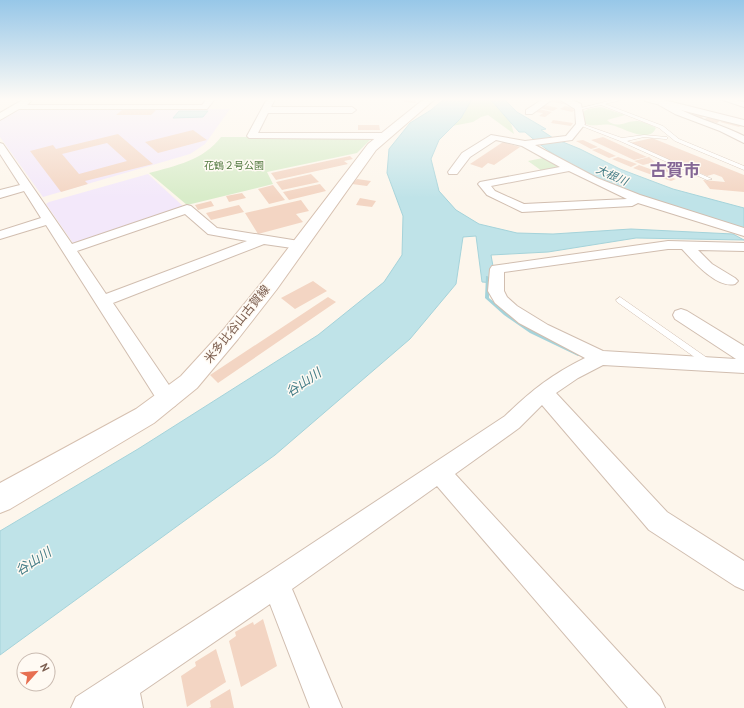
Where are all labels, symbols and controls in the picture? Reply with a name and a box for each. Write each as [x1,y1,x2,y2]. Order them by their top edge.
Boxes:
park label: 花鶴２号公園 [204,159,264,172]
district label: 古賀市 [650,159,701,181]
water label: 大根川 [594,162,631,189]
street label: 米多比谷山古賀線 [201,282,273,366]
water label: 谷山川 [282,363,326,400]
water label: 谷山川 [12,543,56,579]
north arrow [16,652,56,692]
text: N [37,661,53,674]

